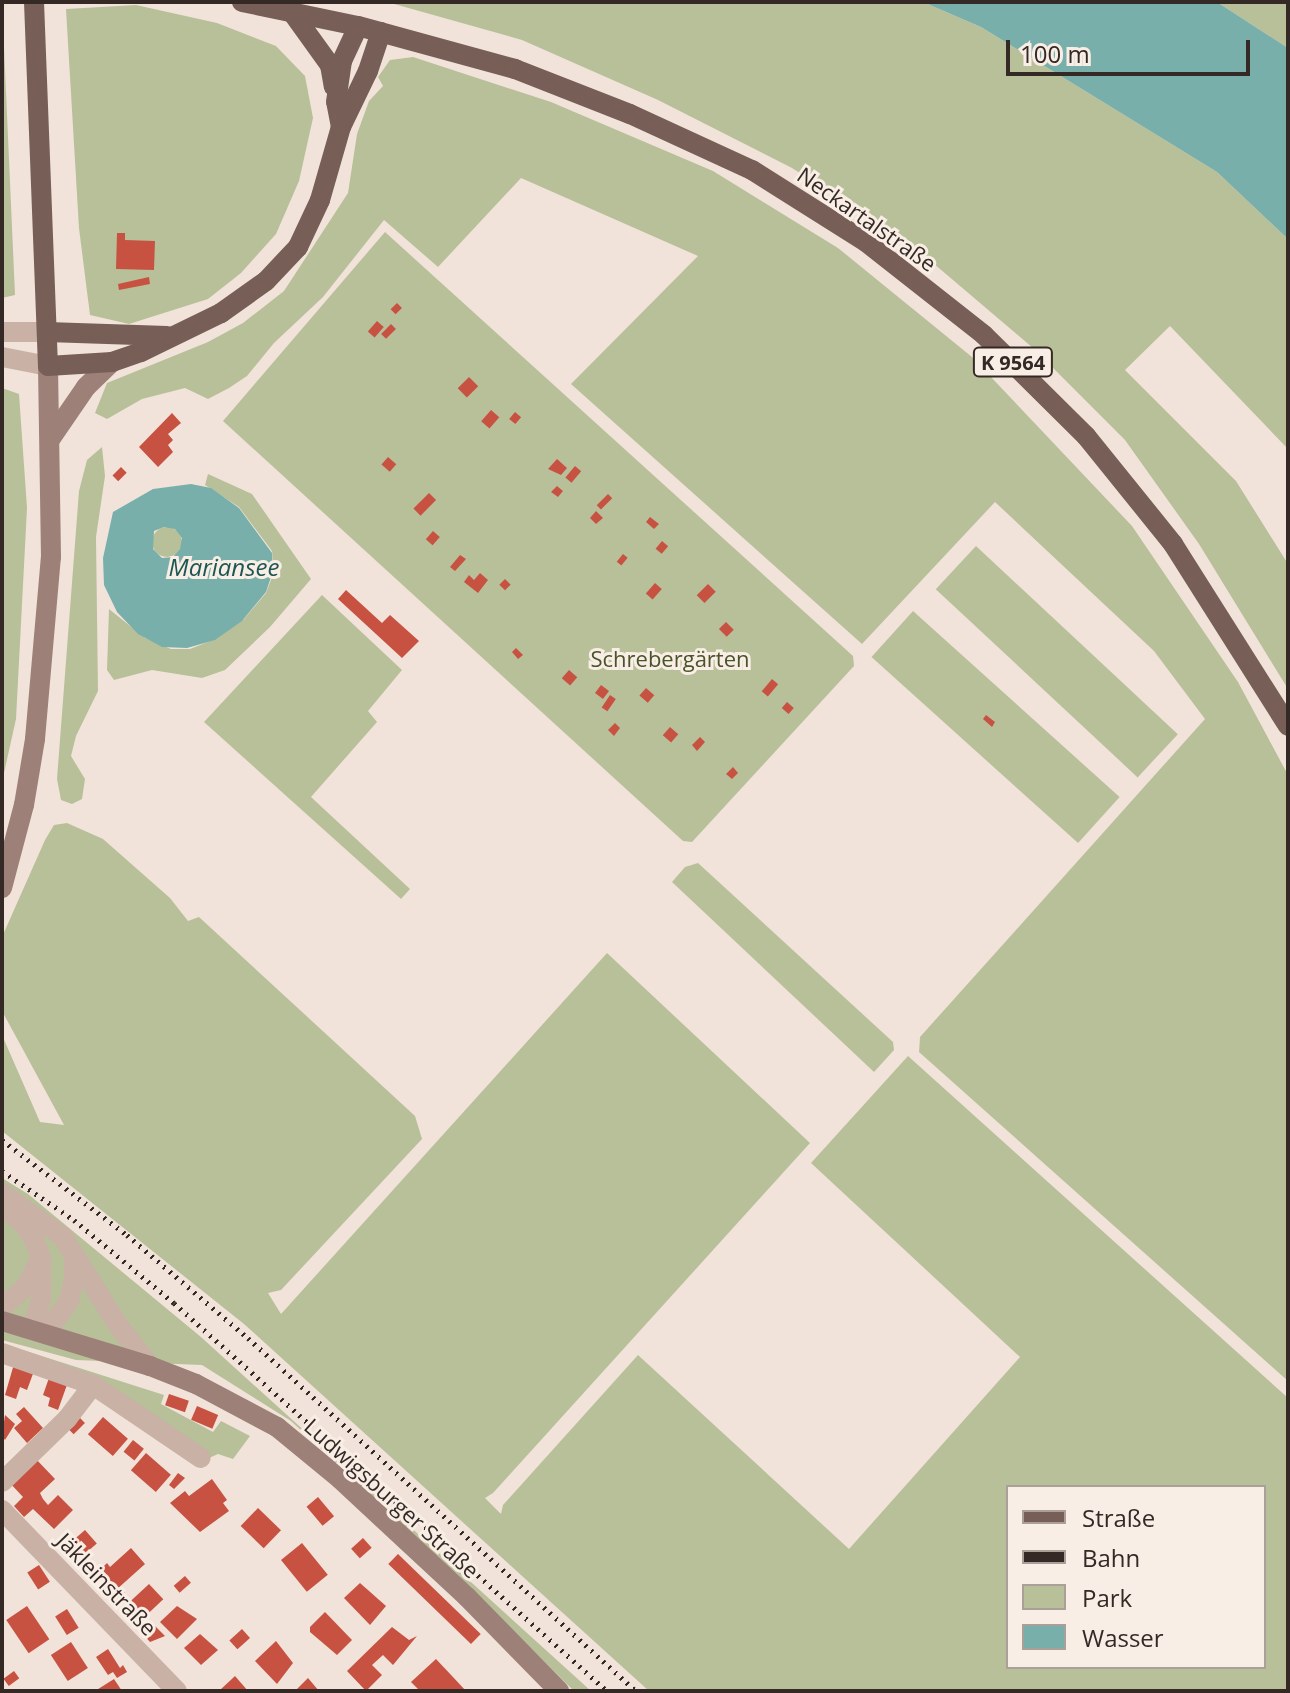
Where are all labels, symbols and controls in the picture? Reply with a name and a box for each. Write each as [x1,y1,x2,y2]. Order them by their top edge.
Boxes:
scale bar [1010,24,1254,74]
text: 100 m [1020,37,1090,70]
street label: Neckartalstraße [792,161,942,277]
road number: K 9564 [971,346,1055,378]
water label: Mariansee [169,553,279,581]
park label: Schrebergärten [590,646,750,672]
street label: Ludwigsburger Straße [299,1413,485,1583]
legend [1006,1485,1266,1669]
text: Straße [1082,1501,1155,1534]
street label: Jäkleinstraße [52,1527,162,1641]
text: Bahn [1082,1541,1140,1574]
text: Park [1082,1581,1132,1614]
text: Wasser [1082,1621,1164,1654]

